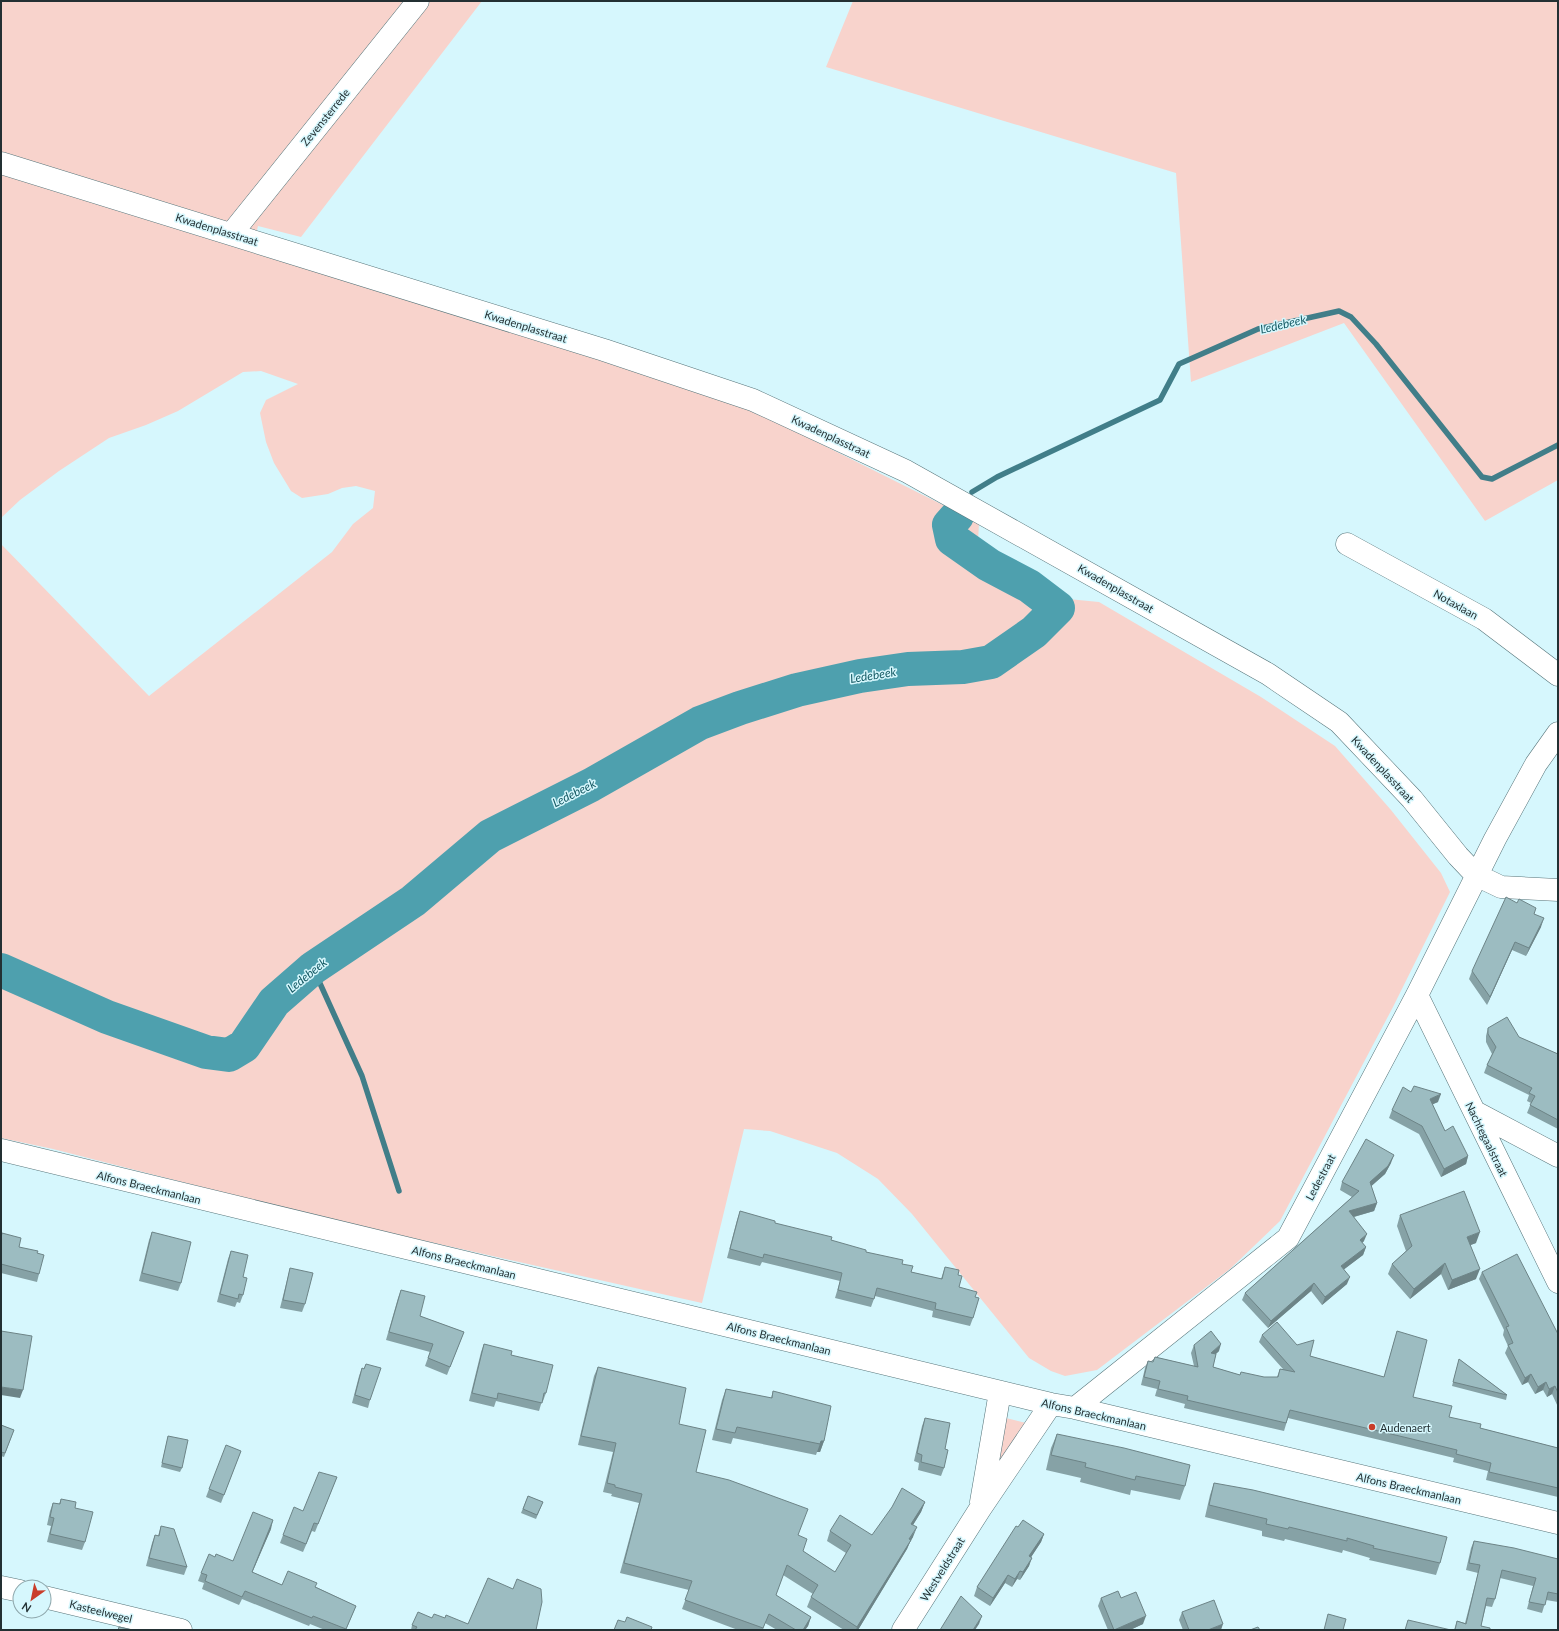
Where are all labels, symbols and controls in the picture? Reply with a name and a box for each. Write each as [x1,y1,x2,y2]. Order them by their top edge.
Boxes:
street label: Zevensterrede [298,86,352,148]
street label: Kwadenplasstraat [174,210,260,248]
street label: Kwadenplasstraat [483,307,569,345]
water label: Ledebeek [1259,311,1308,337]
street label: Kwadenplasstraat [790,412,873,460]
street label: Kwadenplasstraat [1076,561,1156,615]
street label: Notaxlaan [1431,586,1481,622]
water label: Ledebeek [849,664,897,686]
street label: Kwadenplasstraat [1349,733,1417,805]
water label: Ledebeek [550,776,598,810]
water label: Ledebeek [284,954,330,995]
street label: Nachtegaalstraat [1463,1100,1511,1178]
street label: Ledestraat [1302,1152,1338,1202]
street label: Alfons Braeckmanlaan [96,1168,202,1206]
street label: Alfons Braeckmanlaan [411,1243,517,1281]
street label: Alfons Braeckmanlaan [726,1319,832,1357]
street label: Alfons Braeckmanlaan [1040,1396,1148,1432]
place label: Audenaert [1380,1421,1431,1434]
marker: Audenaert [1367,1422,1377,1432]
street label: Alfons Braeckmanlaan [1355,1470,1463,1506]
street label: Westveldstraat [917,1535,967,1603]
north arrow [12,1579,52,1619]
street label: Kasteelwegel [68,1597,134,1625]
text: N [19,1600,33,1616]

